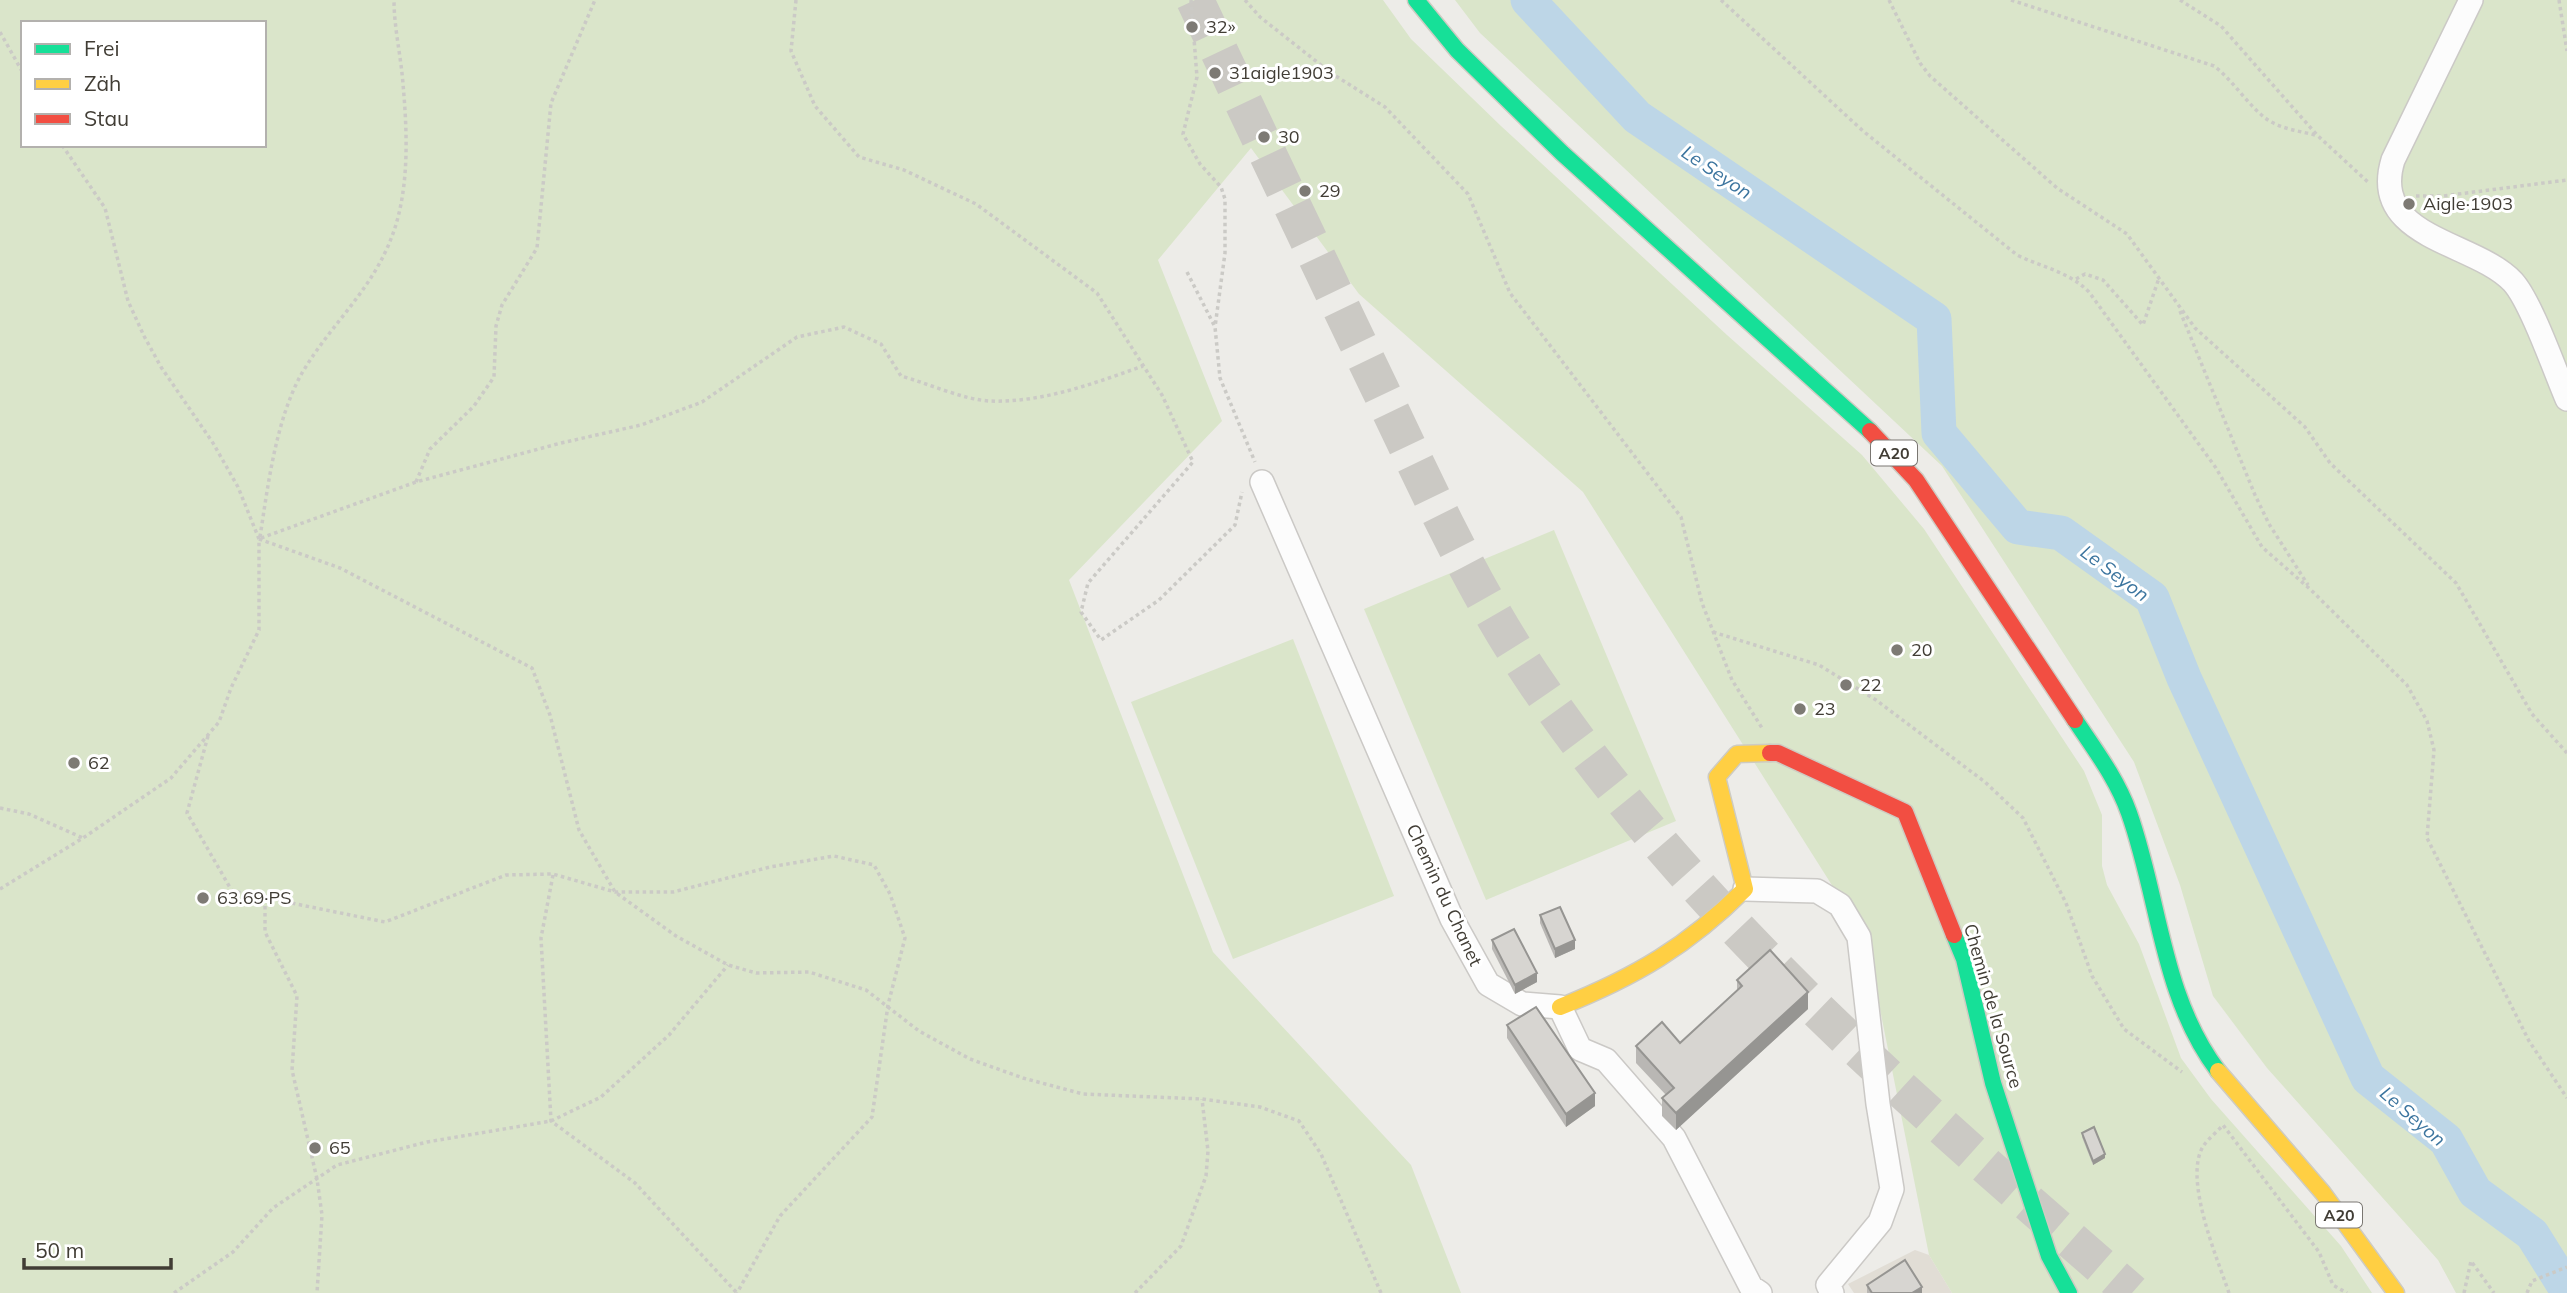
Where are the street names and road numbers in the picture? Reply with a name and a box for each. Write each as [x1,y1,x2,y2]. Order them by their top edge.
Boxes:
road number: A20 [1871,440,1917,466]
street label: Chemin du Chanet [1401,820,1487,970]
street label: Chemin de la Source [1959,921,2028,1091]
road number: A20 [2316,1203,2362,1228]

